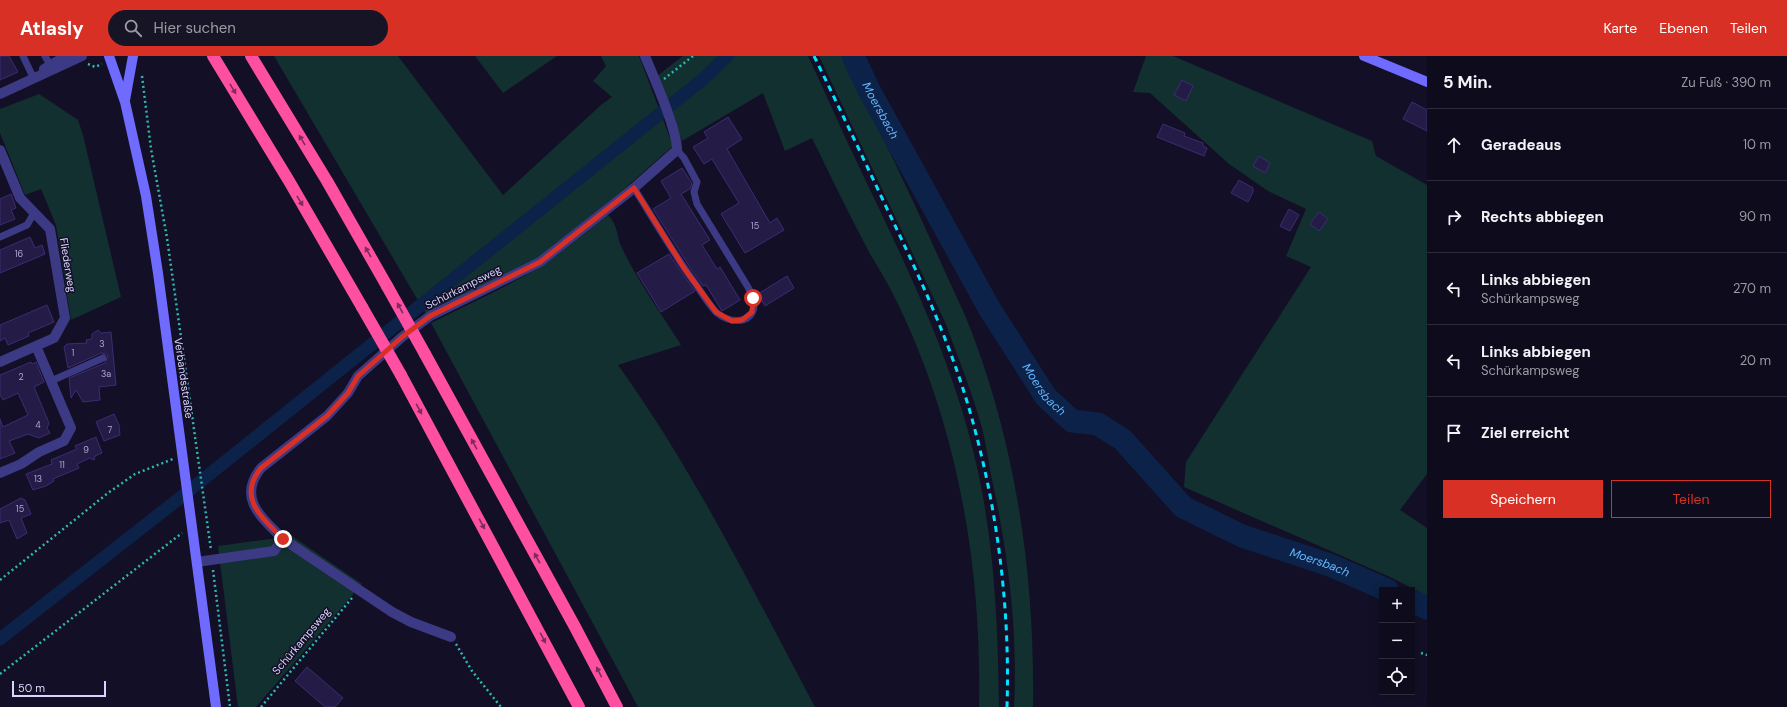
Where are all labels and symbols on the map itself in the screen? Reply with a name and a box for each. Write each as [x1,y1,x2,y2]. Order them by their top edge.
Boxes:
water label: Moersbach [858,80,902,142]
one-way arrow [229,84,237,94]
one-way arrow [298,135,306,145]
one-way arrow [297,195,304,207]
house number: 15 [751,220,759,232]
street label: Fliederweg [57,237,79,293]
one-way arrow [364,246,371,258]
house number: 16 [15,248,24,260]
street label: Schürkampsweg [423,262,503,312]
route start [744,289,762,307]
one-way arrow [396,302,403,314]
street label: Verbandsstraße [171,337,197,419]
house number: 3 [99,338,105,350]
house number: 1 [72,347,75,359]
water label: Moersbach [1019,360,1069,419]
house number: 3a [101,368,111,380]
house number: 2 [18,371,24,383]
one-way arrow [416,404,423,415]
house number: 4 [35,419,41,431]
house number: 7 [108,424,113,436]
one-way arrow [471,438,478,450]
house number: 9 [83,444,89,456]
house number: 11 [59,459,65,471]
house number: 13 [34,473,42,485]
house number: 15 [16,503,24,515]
one-way arrow [479,518,485,529]
route end [274,530,292,548]
water label: Moersbach [1288,544,1352,581]
one-way arrow [534,552,540,564]
street label: Schürkampsweg [269,605,333,677]
one-way arrow [540,632,546,644]
one-way arrow [595,667,602,678]
scale bar [12,679,106,698]

